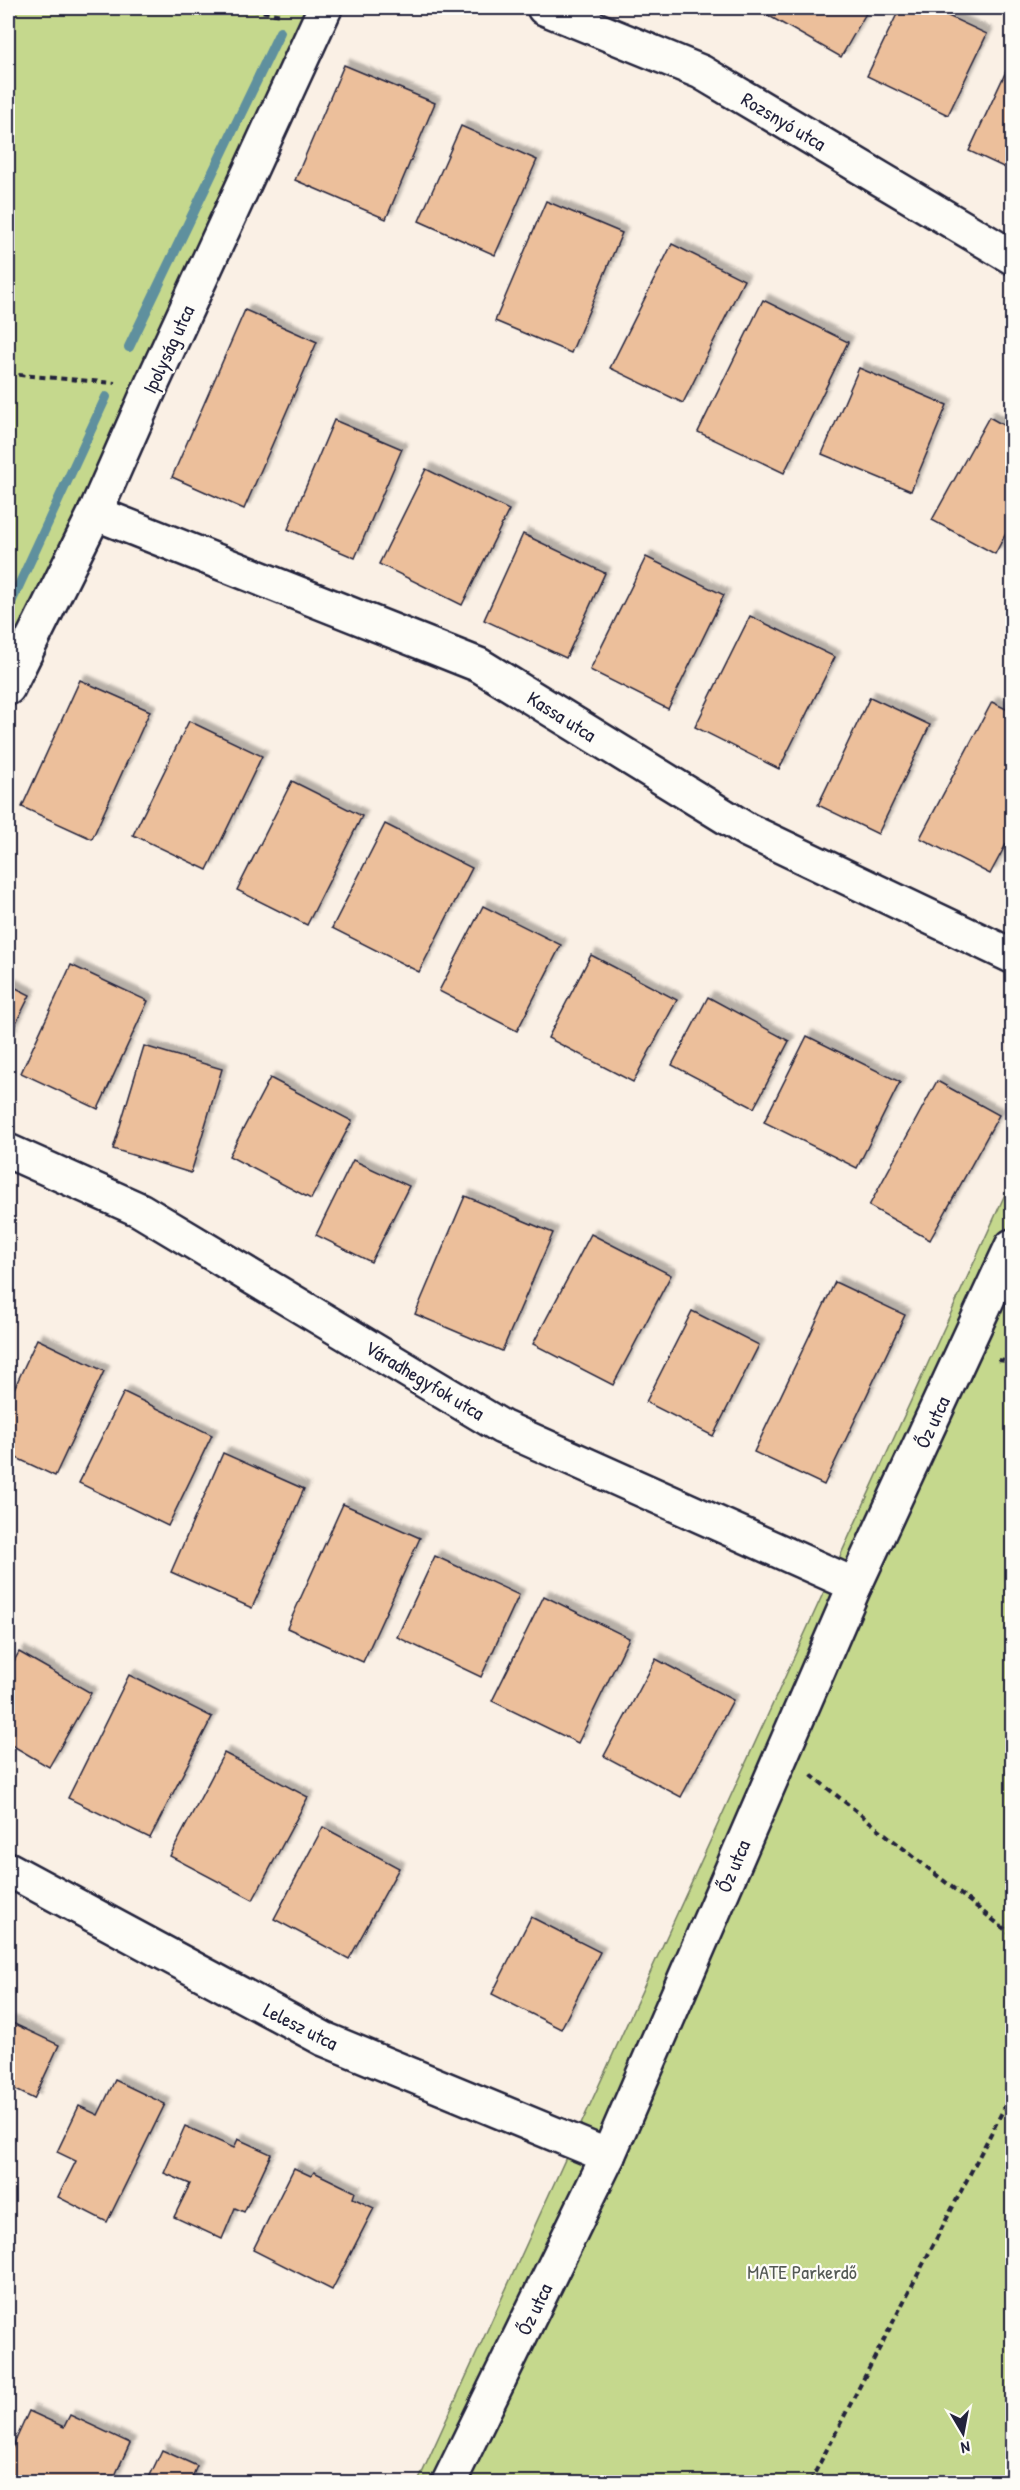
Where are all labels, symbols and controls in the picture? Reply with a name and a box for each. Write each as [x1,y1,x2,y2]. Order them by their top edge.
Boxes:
street label: Rozsnyó utca [737,85,831,157]
street label: Ipolyság utca [136,300,200,398]
street label: Kassa utca [522,684,602,748]
street label: Váradhegyfok utca [360,1334,490,1426]
street label: Őz utca [908,1391,956,1453]
street label: Őz utca [710,1835,756,1896]
street label: Lelesz utca [259,1996,343,2056]
park label: MATE Parkerdő [747,2258,857,2285]
street label: Őz utca [510,2278,558,2340]
north arrow [933,2403,993,2463]
text: N [959,2436,972,2459]

